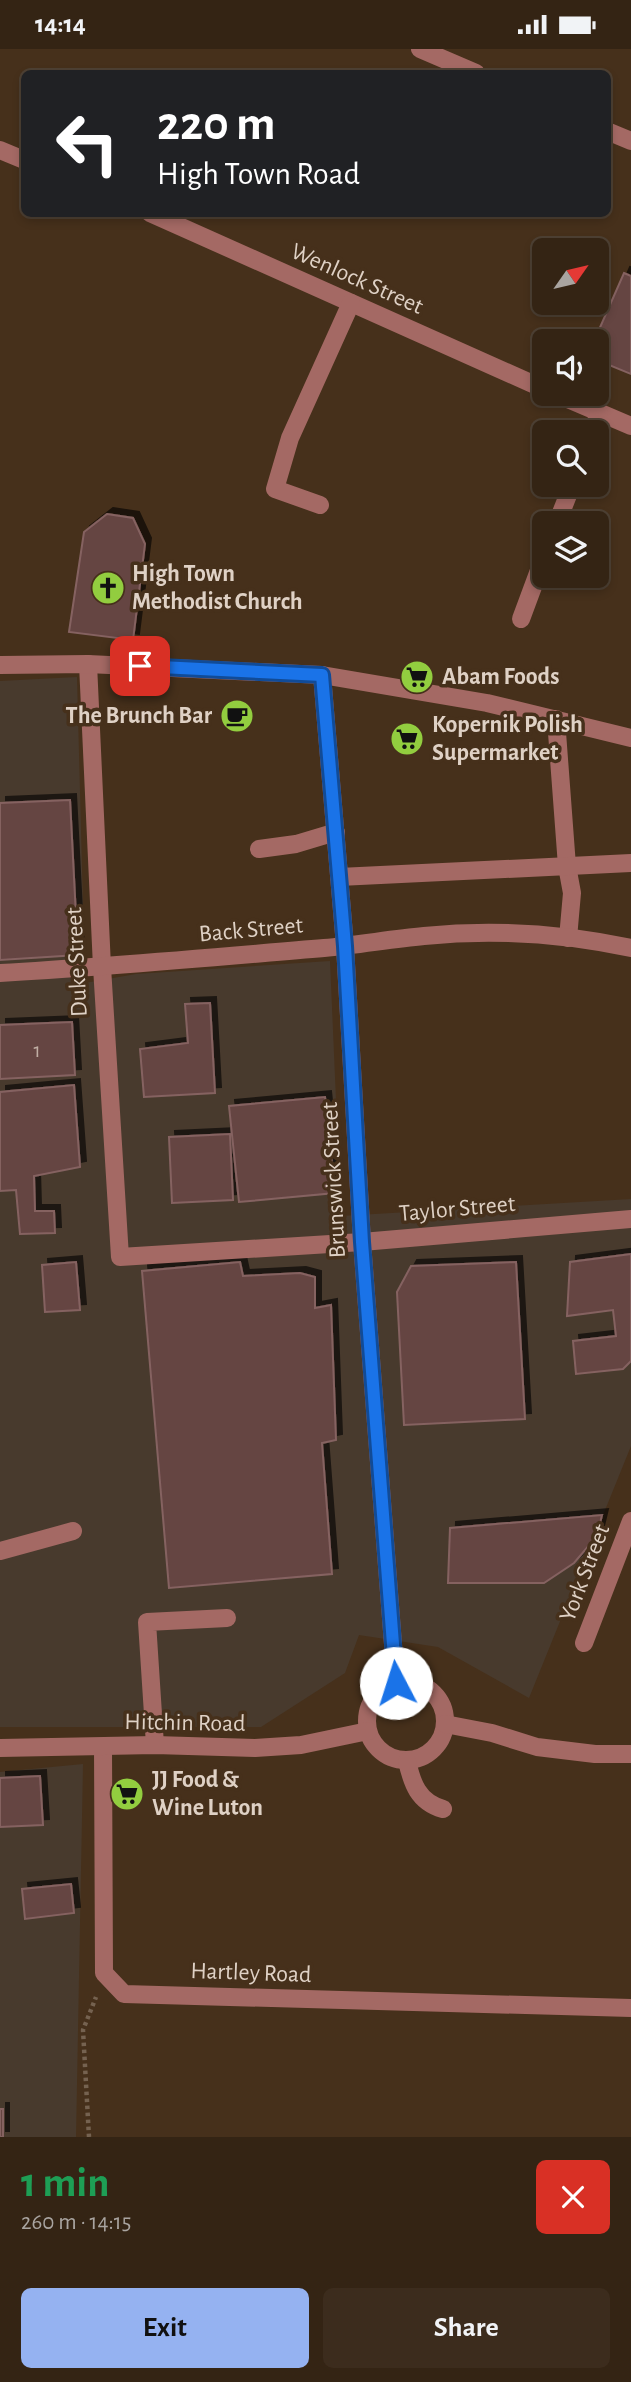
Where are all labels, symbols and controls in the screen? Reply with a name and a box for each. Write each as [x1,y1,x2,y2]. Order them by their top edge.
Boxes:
text: 14:14 [35,11,86,37]
icon: left [42,98,133,189]
text: 220 m [157,100,276,149]
text: High Town Road [157,158,360,190]
north arrow [532,238,609,315]
map controls [532,238,609,588]
street label: Wenlock Street [287,239,427,319]
button: sound [532,329,609,406]
button: search [532,420,609,497]
button: layers [532,511,609,588]
place label: High Town Methodist Church [132,562,303,614]
church icon: High Town Methodist Church [89,569,127,607]
pin [110,636,170,696]
icon: arrive [121,647,159,685]
supermarket icon: Abam Foods [398,658,436,696]
place label: Abam Foods [442,665,559,689]
cafe icon: The Brunch Bar [218,697,256,735]
place label: The Brunch Bar [66,704,213,728]
place label: Kopernik Polish Supermarket [432,713,583,765]
supermarket icon: Kopernik Polish Supermarket [388,720,426,758]
street label: Duke Street [62,906,92,1017]
street label: Back Street [198,913,304,947]
house number: 1 [33,1040,41,1061]
street label: Brunswick Street [318,1101,350,1259]
street label: Taylor Street [398,1192,517,1226]
street label: York Street [556,1521,615,1625]
position arrow [359,1646,433,1720]
street label: Hitchin Road [124,1710,246,1736]
place label: JJ Food & Wine Luton [152,1768,263,1820]
supermarket icon: JJ Food & Wine Luton [108,1775,146,1813]
street label: Hartley Road [190,1959,312,1987]
button: close [536,2160,610,2234]
text: 1 min [21,2162,110,2204]
text: 260 m · 14:15 [21,2211,131,2234]
button: Exit [21,2288,309,2368]
button: Share [323,2288,610,2368]

